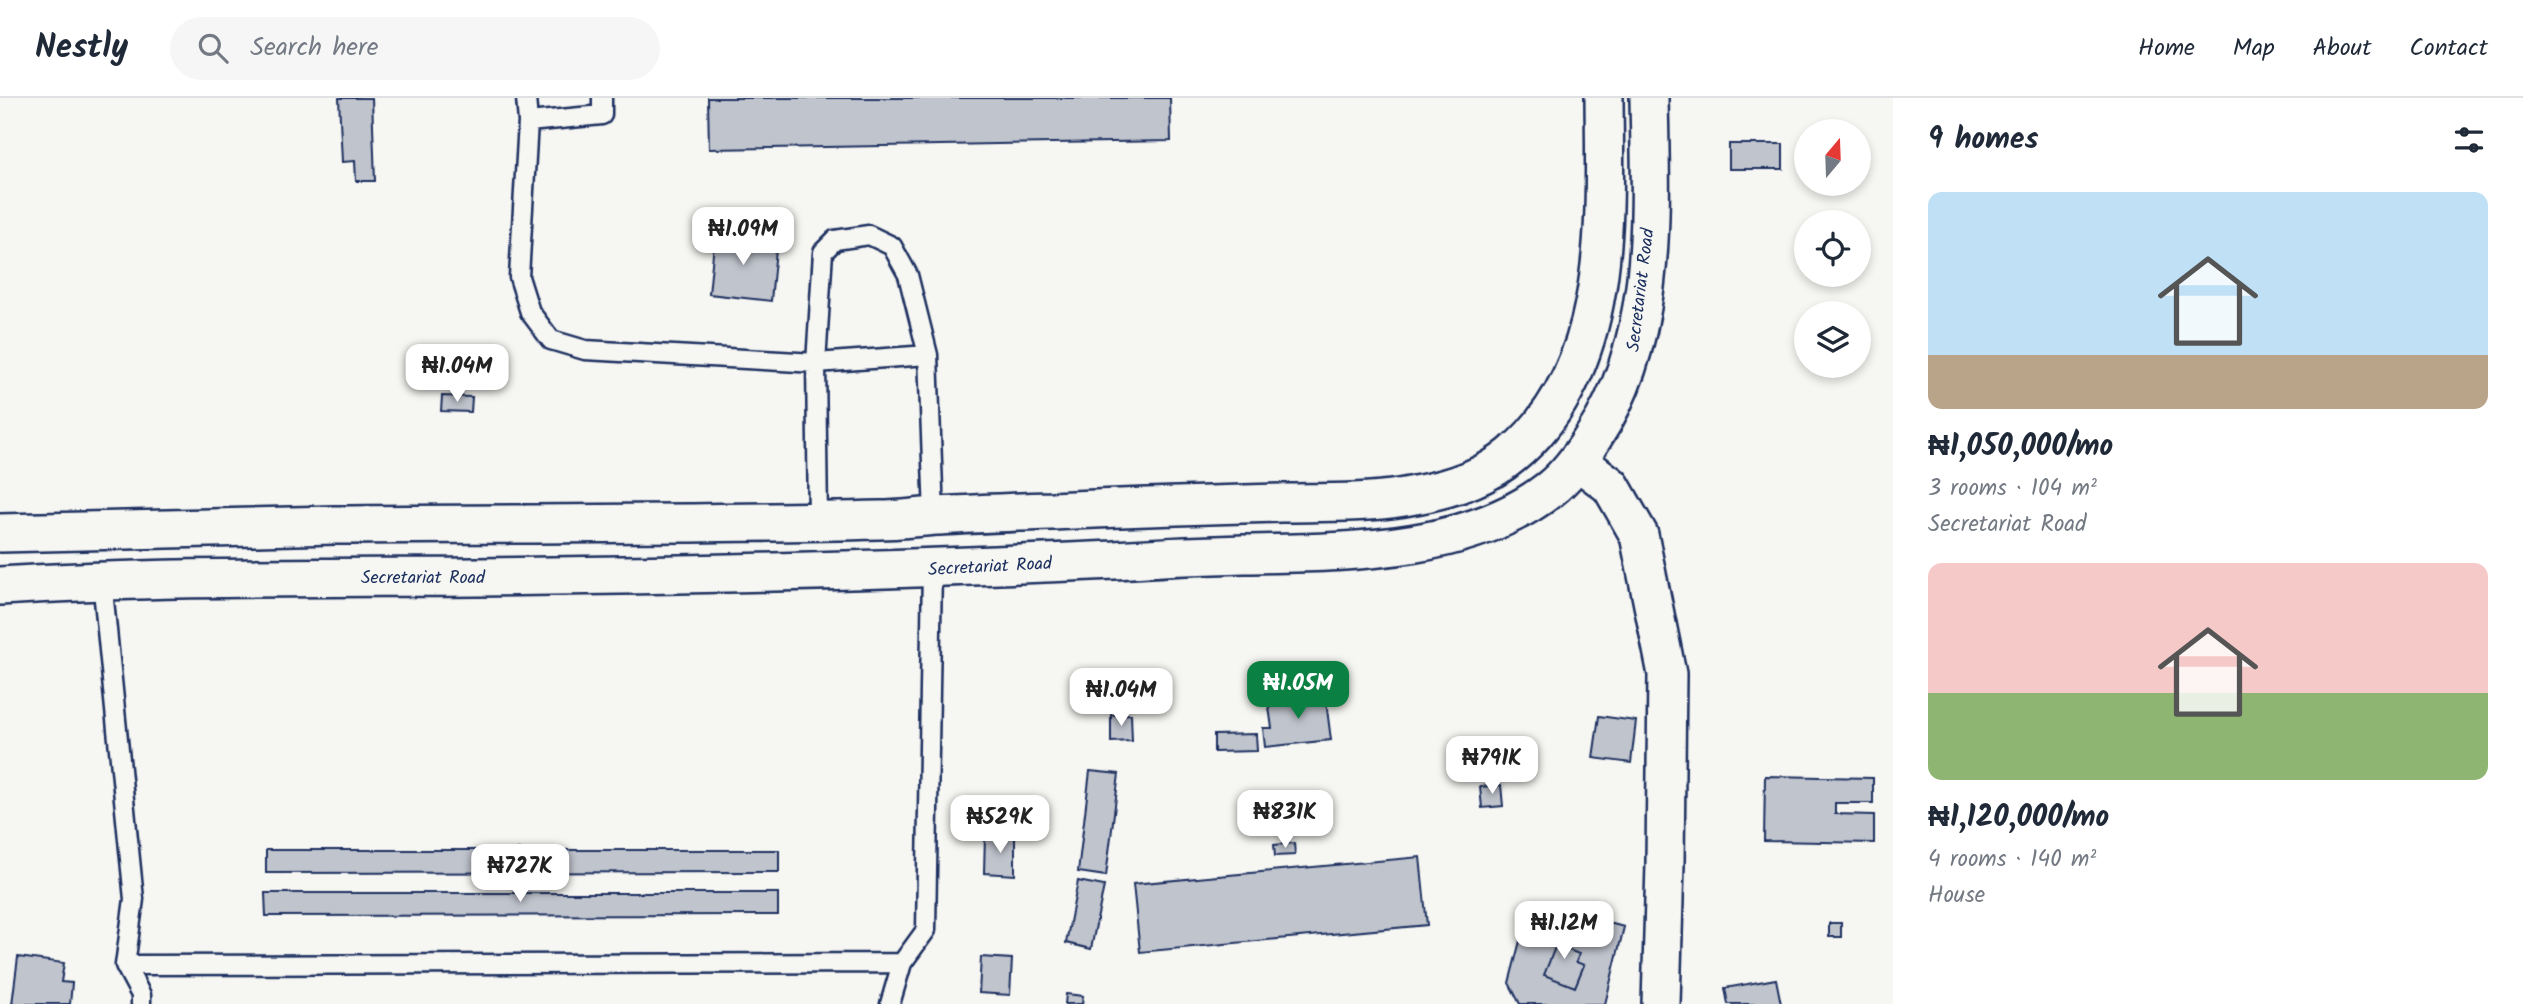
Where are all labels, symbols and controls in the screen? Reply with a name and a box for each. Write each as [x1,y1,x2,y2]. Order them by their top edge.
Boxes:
search box [170,17,660,80]
text: Nestly [35,22,128,75]
text: Search here [250,27,378,69]
icon: search [194,29,232,67]
text: Home [2138,29,2195,68]
text: Map [2233,29,2275,68]
text: About [2313,29,2371,68]
text: Contact [2409,29,2488,68]
text: 9 homes [1928,116,2039,164]
north arrow [1794,119,1871,196]
map controls [1794,119,1871,378]
icon: filters [2450,121,2488,159]
pin: ₦1.09M [686,208,800,267]
button: locate [1794,210,1871,287]
text: ₦1.09M [708,212,778,248]
street label: Secretariat Road [1620,226,1664,354]
icon: home [2145,238,2271,364]
button: layers [1794,301,1871,378]
pin: ₦1.04M [400,344,514,404]
text: ₦1.04M [422,349,492,385]
text: ₦1,050,000/mo [1928,423,2113,471]
text: 3 rooms · 104 m² [1928,471,2097,507]
text: Secretariat Road [1928,507,2087,543]
street label: Secretariat Road [927,550,1054,585]
street label: Secretariat Road [361,564,486,593]
icon: home [2145,609,2271,735]
pin: ₦1.05M [1241,662,1355,721]
text: ₦1.05M [1263,666,1333,702]
pin: ₦1.04M [1064,668,1178,728]
text: ₦1.04M [1086,673,1156,709]
pin: ₦791K [1443,736,1541,796]
text: ₦791K [1462,741,1522,777]
pin: ₦831K [1236,790,1334,850]
text: ₦1,120,000/mo [1928,794,2109,842]
text: ₦831K [1253,795,1317,831]
pin: ₦529K [951,796,1049,855]
text: ₦529K [966,800,1034,836]
text: 4 rooms · 140 m² [1928,842,2096,878]
pin: ₦727K [471,844,569,904]
text: ₦727K [487,849,553,885]
text: House [1928,878,1985,914]
pin: ₦1.12M [1507,902,1621,961]
text: ₦1.12M [1531,906,1597,942]

